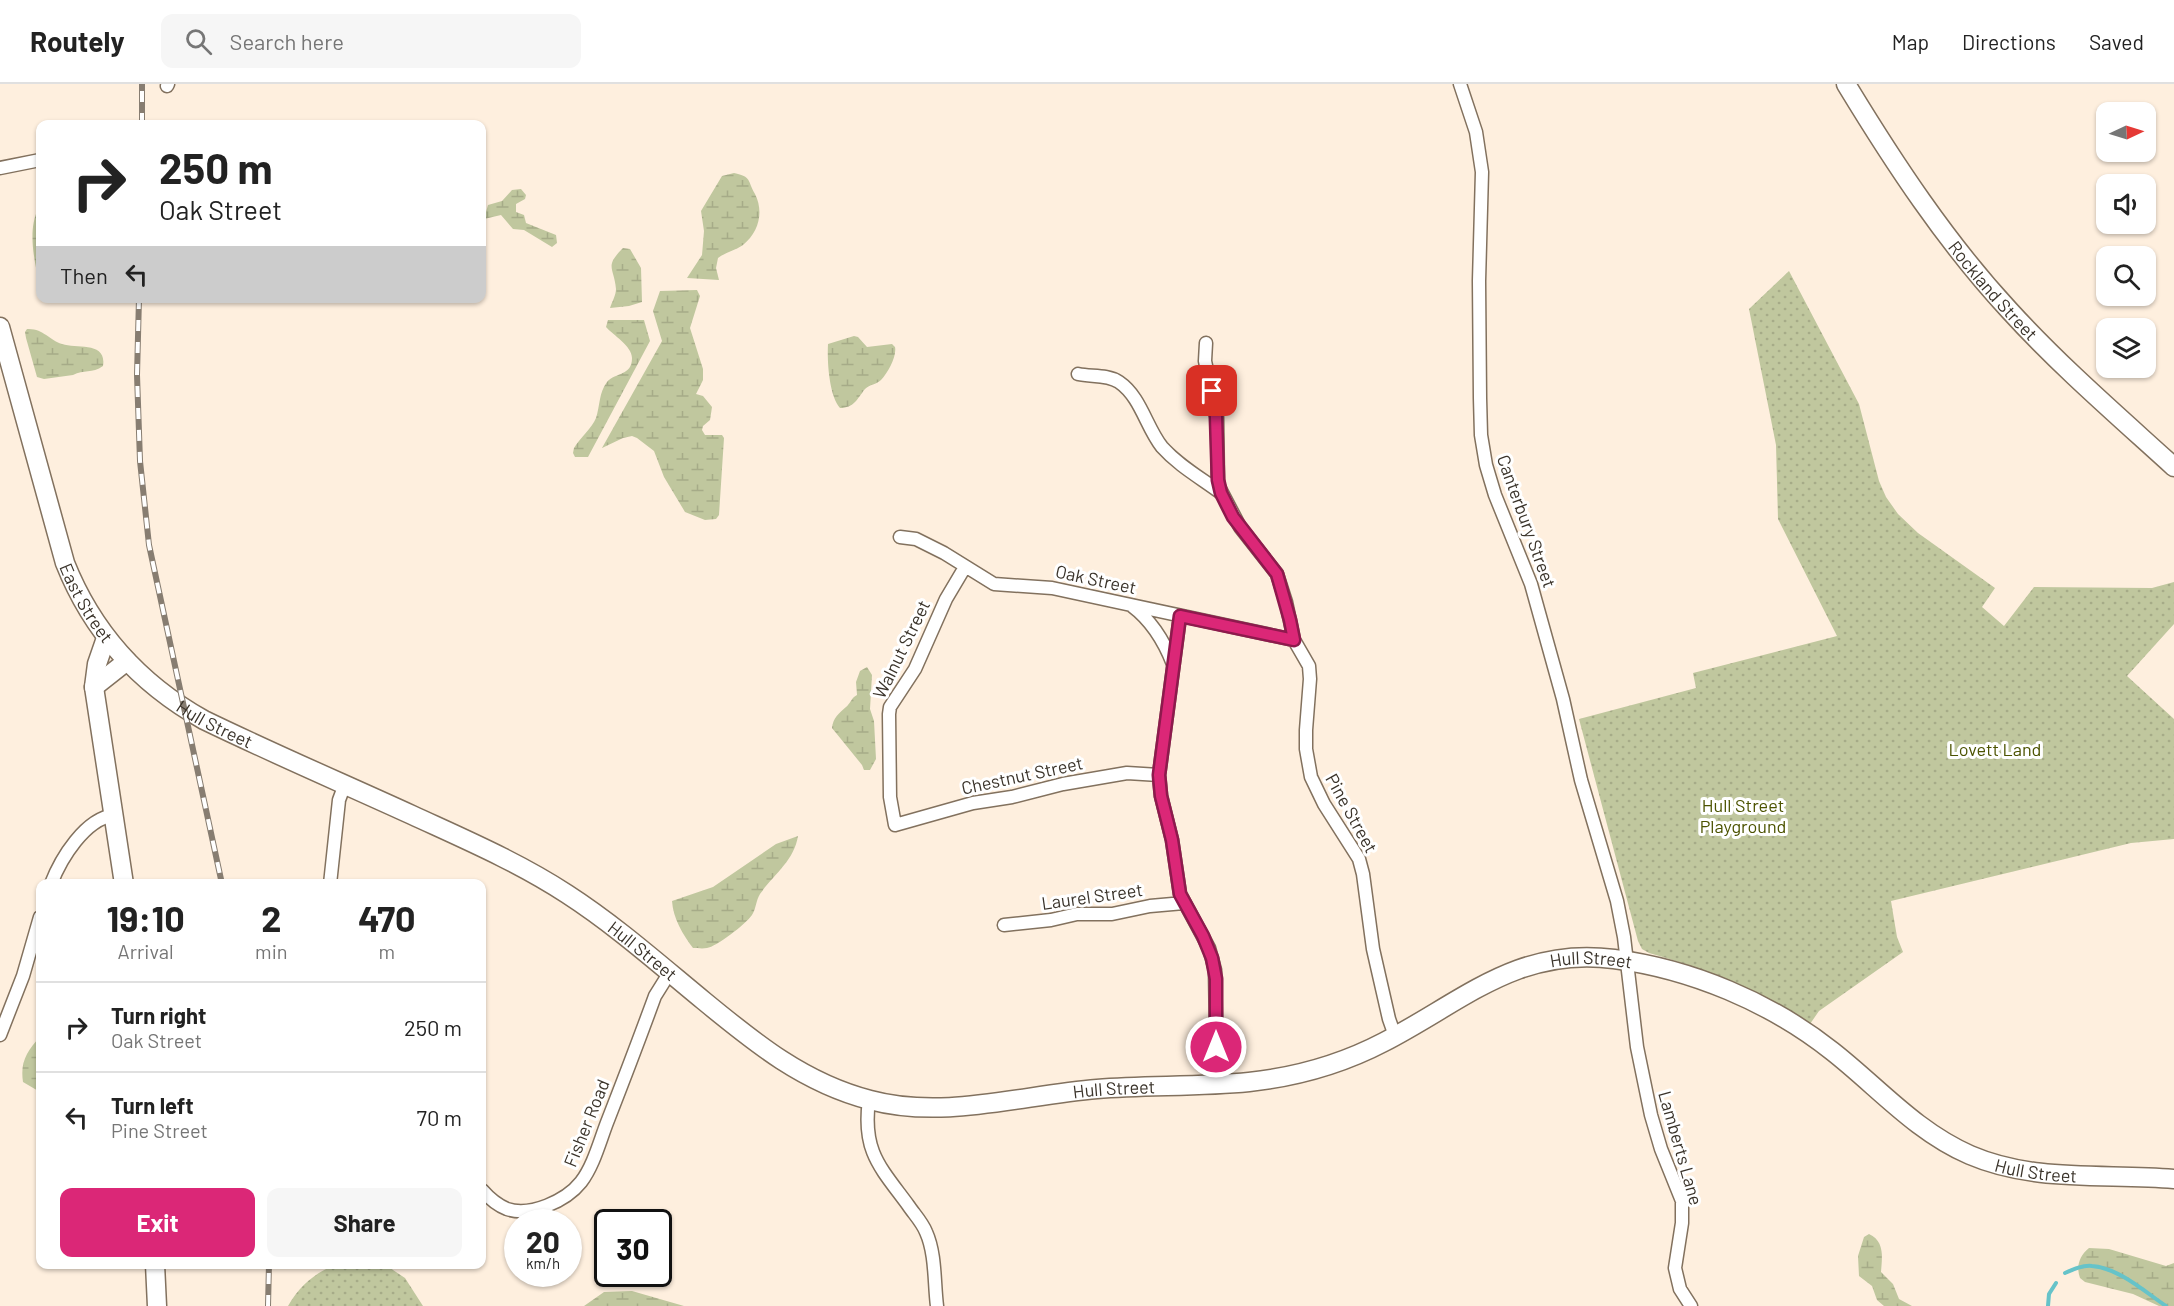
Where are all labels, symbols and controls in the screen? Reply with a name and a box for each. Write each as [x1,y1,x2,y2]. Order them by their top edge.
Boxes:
search box [161,14,581,68]
text: Routely [30,24,125,58]
icon: search [182,25,215,58]
text: Search here [230,28,344,54]
text: Map [1892,29,1929,54]
text: Directions [1962,29,2056,54]
text: Saved [2089,29,2144,54]
north arrow [2096,102,2156,162]
map controls [2096,102,2156,378]
text: 250 m [159,142,273,192]
icon: right [60,144,138,222]
button: sound [2096,174,2156,234]
text: Oak Street [159,193,282,225]
street label: Rockland Street [1944,236,2042,345]
button: search [2096,246,2156,306]
icon: left [120,258,153,291]
text: Then [60,262,108,288]
button: layers [2096,318,2156,378]
pin [1186,365,1237,416]
icon: arrive [1195,374,1228,407]
street label: Canterbury Street [1493,452,1561,590]
street label: East Street [55,560,118,647]
street label: Oak Street [1054,560,1138,598]
street label: Walnut Street [868,596,934,702]
street label: Hull Street [173,695,256,752]
park label: Lovett Land [1949,738,2041,760]
street label: Chestnut Street [959,751,1085,799]
street label: Pine Street [1321,770,1383,856]
park label: Hull Street Playground [1700,794,1786,837]
street label: Laurel Street [1040,878,1144,914]
text: 19:10 [106,896,185,939]
text: 2 [261,896,281,939]
text: 470 [358,896,416,939]
street label: Hull Street [604,916,682,985]
text: Arrival [118,939,174,963]
text: min [255,939,288,963]
text: m [378,939,395,963]
street label: Hull Street [1548,946,1634,973]
text: Turn right [111,1002,206,1028]
icon: right [60,1011,93,1044]
text: 250 m [404,1014,462,1040]
position arrow [1184,1015,1248,1079]
text: Oak Street [111,1028,202,1052]
street label: Hull Street [1072,1075,1155,1102]
street label: Fisher Road [558,1076,614,1170]
street label: Lamberts Lane [1654,1088,1708,1208]
text: Turn left [111,1092,194,1118]
icon: left [60,1101,93,1134]
text: 70 m [417,1104,462,1130]
text: Pine Street [111,1118,208,1142]
street label: Hull Street [1993,1153,2077,1187]
button: Exit [60,1188,255,1257]
button: Share [267,1188,462,1257]
speed limit sign: 30 [594,1209,672,1287]
text: 20 [526,1223,560,1259]
text: km/h [526,1254,560,1272]

